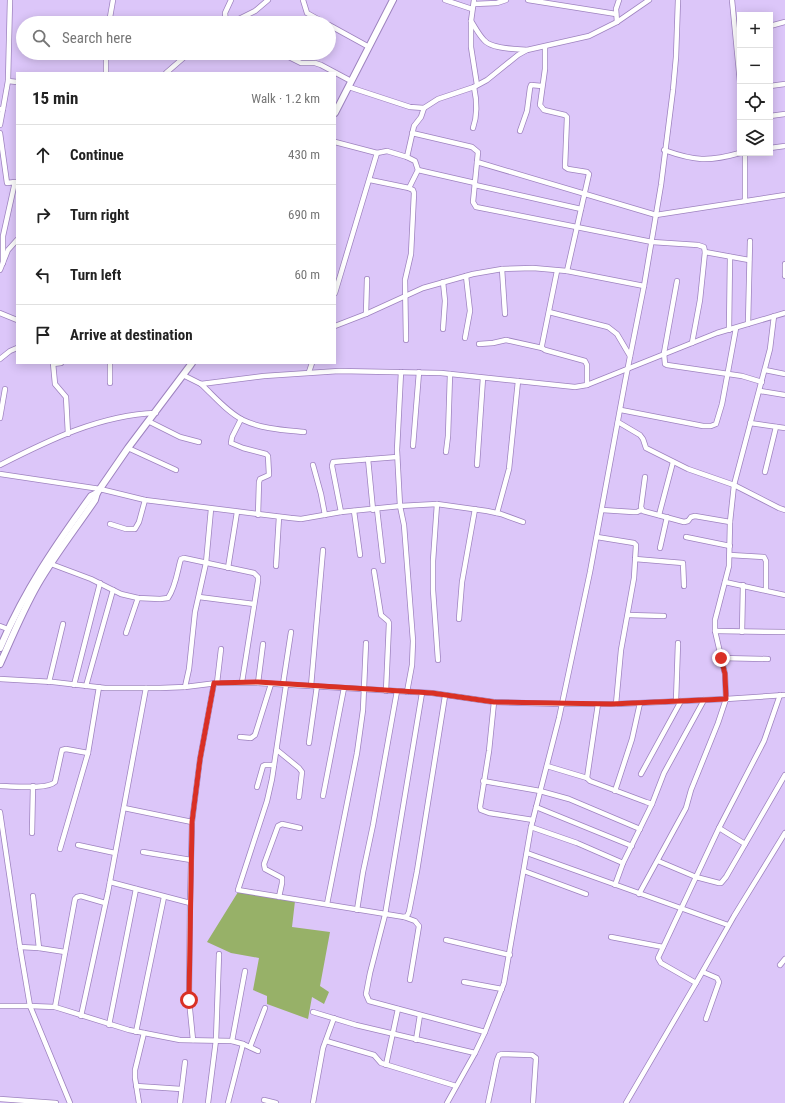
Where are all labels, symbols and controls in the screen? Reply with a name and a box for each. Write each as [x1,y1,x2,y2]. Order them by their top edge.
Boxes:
map controls [737,12,773,156]
button: + [737,12,773,48]
search box [16,16,336,60]
icon: search [30,27,52,49]
text: Search here [62,29,132,47]
button: − [737,48,773,84]
button: locate [737,84,773,120]
text: 15 min [32,88,78,108]
text: Walk · 1.2 km [251,91,320,106]
button: layers [737,120,773,156]
icon: ahead [32,144,54,166]
text: Continue [70,146,124,164]
text: 430 m [288,147,320,162]
icon: right [32,204,54,226]
text: Turn right [70,206,129,224]
text: 690 m [288,207,320,222]
icon: left [32,264,54,286]
text: Turn left [70,266,121,284]
text: 60 m [294,267,320,282]
icon: arrive [32,324,54,346]
text: Arrive at destination [70,326,193,344]
route end [712,649,730,667]
route start [180,991,198,1009]

